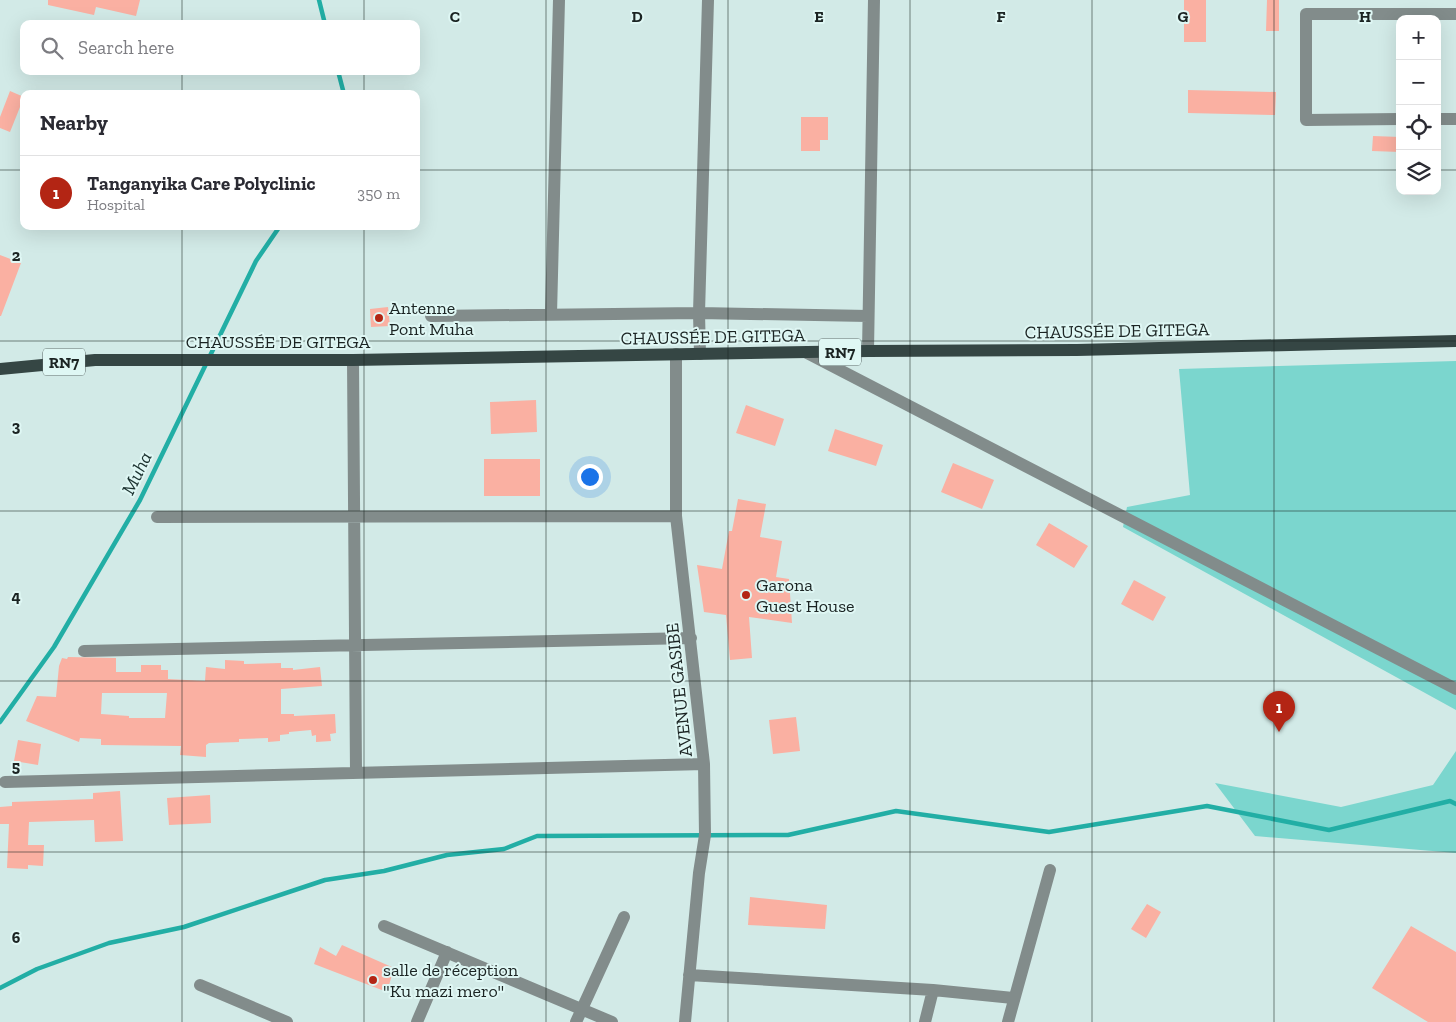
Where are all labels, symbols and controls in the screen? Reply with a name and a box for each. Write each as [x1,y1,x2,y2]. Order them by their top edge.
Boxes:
text: C [450,7,460,26]
text: D [631,7,643,26]
text: E [814,7,824,26]
text: F [996,7,1006,26]
text: G [1178,7,1189,26]
text: H [1359,7,1371,26]
map controls [1396,15,1441,195]
button: + [1396,15,1441,60]
search box [20,20,420,75]
icon: search [38,34,66,62]
text: Search here [78,36,174,59]
button: − [1396,60,1441,105]
button: locate [1396,105,1441,150]
text: Nearby [40,110,108,135]
button: layers [1396,150,1441,195]
text: Tanganyika Care Polyclinic [87,172,316,195]
text: 1 [53,184,59,203]
text: 350 m [357,184,400,203]
text: Hospital [87,195,145,214]
text: 2 [12,246,21,265]
place label: Antenne Pont Muha [389,297,474,340]
marker: Antenne Pont Muha [373,312,385,324]
street label: CHAUSSÉE DE GITEGA [1025,318,1210,344]
street label: CHAUSSÉE DE GITEGA [621,324,806,350]
street label: CHAUSSÉE DE GITEGA [186,331,371,353]
road number: RN7 [819,338,861,366]
road number: RN7 [43,348,85,376]
text: 3 [12,417,21,436]
water label: Muha [116,448,157,498]
your location [577,464,603,490]
place label: Garona Guest House [756,574,855,617]
text: 4 [11,587,21,606]
marker: Garona Guest House [740,589,752,601]
street label: AVENUE GASIBE [661,622,697,758]
pin: 1 [1263,691,1295,732]
text: 5 [12,757,20,776]
text: 6 [12,928,21,947]
place label: salle de réception "Ku mazi mero" [383,959,519,1002]
marker: salle de réception "Ku mazi mero" [367,974,379,986]

